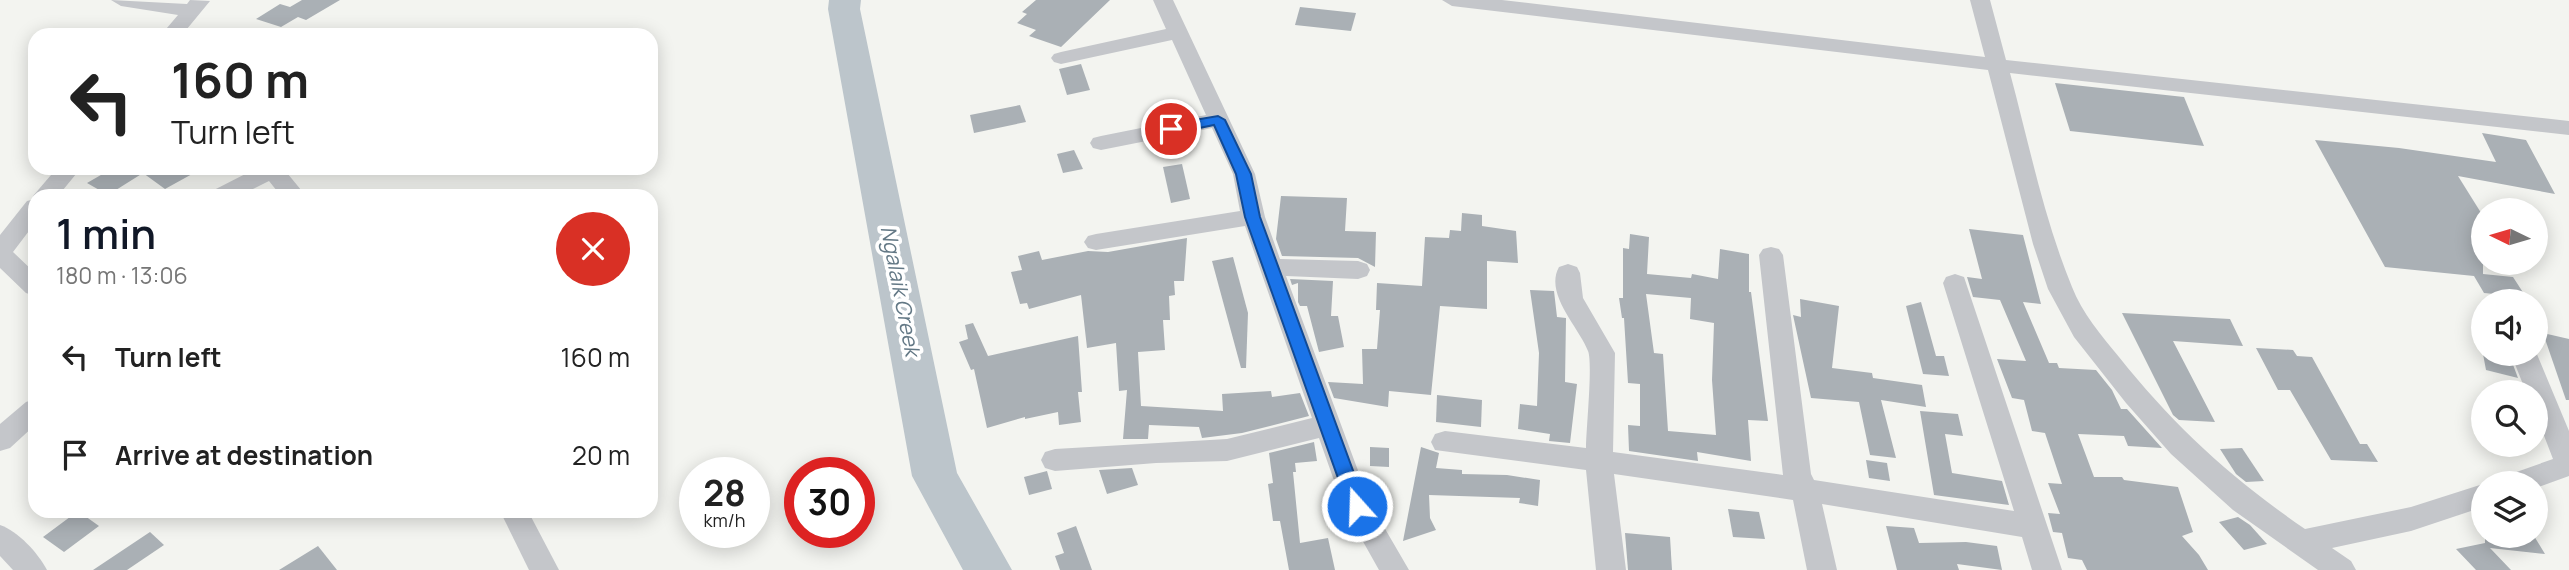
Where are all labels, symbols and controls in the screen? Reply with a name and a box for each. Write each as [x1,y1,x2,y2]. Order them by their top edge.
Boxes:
text: 160 m [171,46,309,113]
icon: left [56,56,147,147]
pin [1141,99,1201,159]
text: Turn left [171,110,295,154]
icon: arrive [1152,110,1190,148]
north arrow [2471,198,2548,275]
map controls [2471,198,2548,548]
text: 1 min [56,204,156,262]
button: close [556,212,630,286]
water label: Ngalaik Creek [875,223,928,361]
text: 180 m · 13:06 [56,259,188,291]
button: sound [2471,289,2548,366]
icon: left [56,338,94,376]
text: Turn left [115,339,222,375]
text: 160 m [561,339,630,375]
button: search [2471,380,2548,457]
icon: arrive [56,436,94,474]
text: Arrive at destination [115,437,373,473]
text: 20 m [572,437,630,473]
speed limit sign: 30 [784,457,875,548]
text: 28 [703,469,746,517]
position arrow [1320,469,1394,543]
button: layers [2471,471,2548,548]
text: km/h [704,508,745,532]

